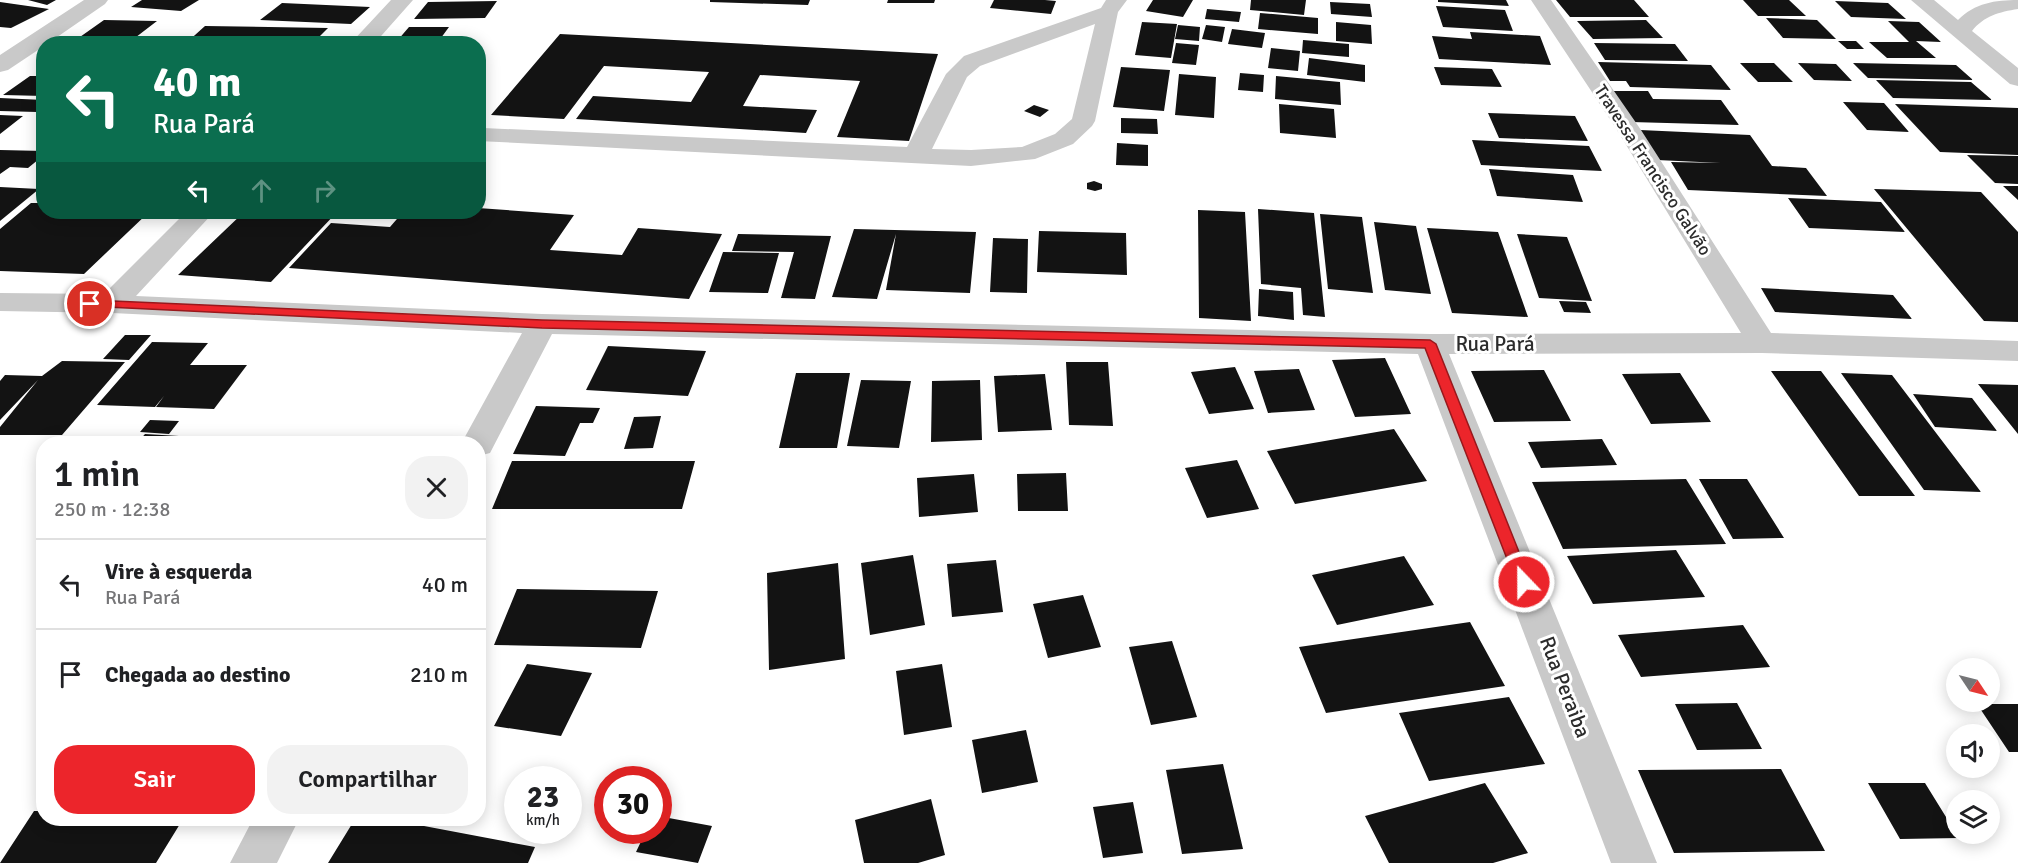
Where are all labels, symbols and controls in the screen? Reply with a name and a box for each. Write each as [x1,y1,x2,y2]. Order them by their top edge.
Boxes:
text: 40 m [153,57,242,108]
icon: left [54,60,132,138]
street label: Travessa Francisco Galvão [1590,81,1716,259]
text: Rua Pará [153,108,255,141]
icon: left [182,174,215,207]
icon: ahead [245,174,278,207]
icon: right [308,174,341,207]
pin [64,278,115,329]
icon: arrive [73,287,106,320]
street label: Rua Pará [1455,331,1535,357]
text: 1 min [54,452,140,497]
button: close [405,456,468,519]
text: 250 m · 12:38 [54,497,170,522]
position arrow [1492,550,1556,614]
text: Vire à esquerda [105,558,252,585]
icon: left [54,568,87,601]
text: 40 m [422,571,468,598]
text: Rua Pará [105,585,180,610]
street label: Rua Peraiba [1534,633,1596,741]
icon: arrive [54,658,87,691]
north arrow [1946,658,2000,712]
map controls [1946,658,2000,844]
text: Chegada ao destino [105,661,291,688]
text: 210 m [410,661,468,688]
button: sound [1946,724,2000,778]
button: Sair [54,745,255,814]
button: Compartilhar [267,745,468,814]
speed limit sign: 30 [594,766,672,844]
text: 23 [527,779,559,816]
button: layers [1946,790,2000,844]
text: km/h [526,811,560,829]

